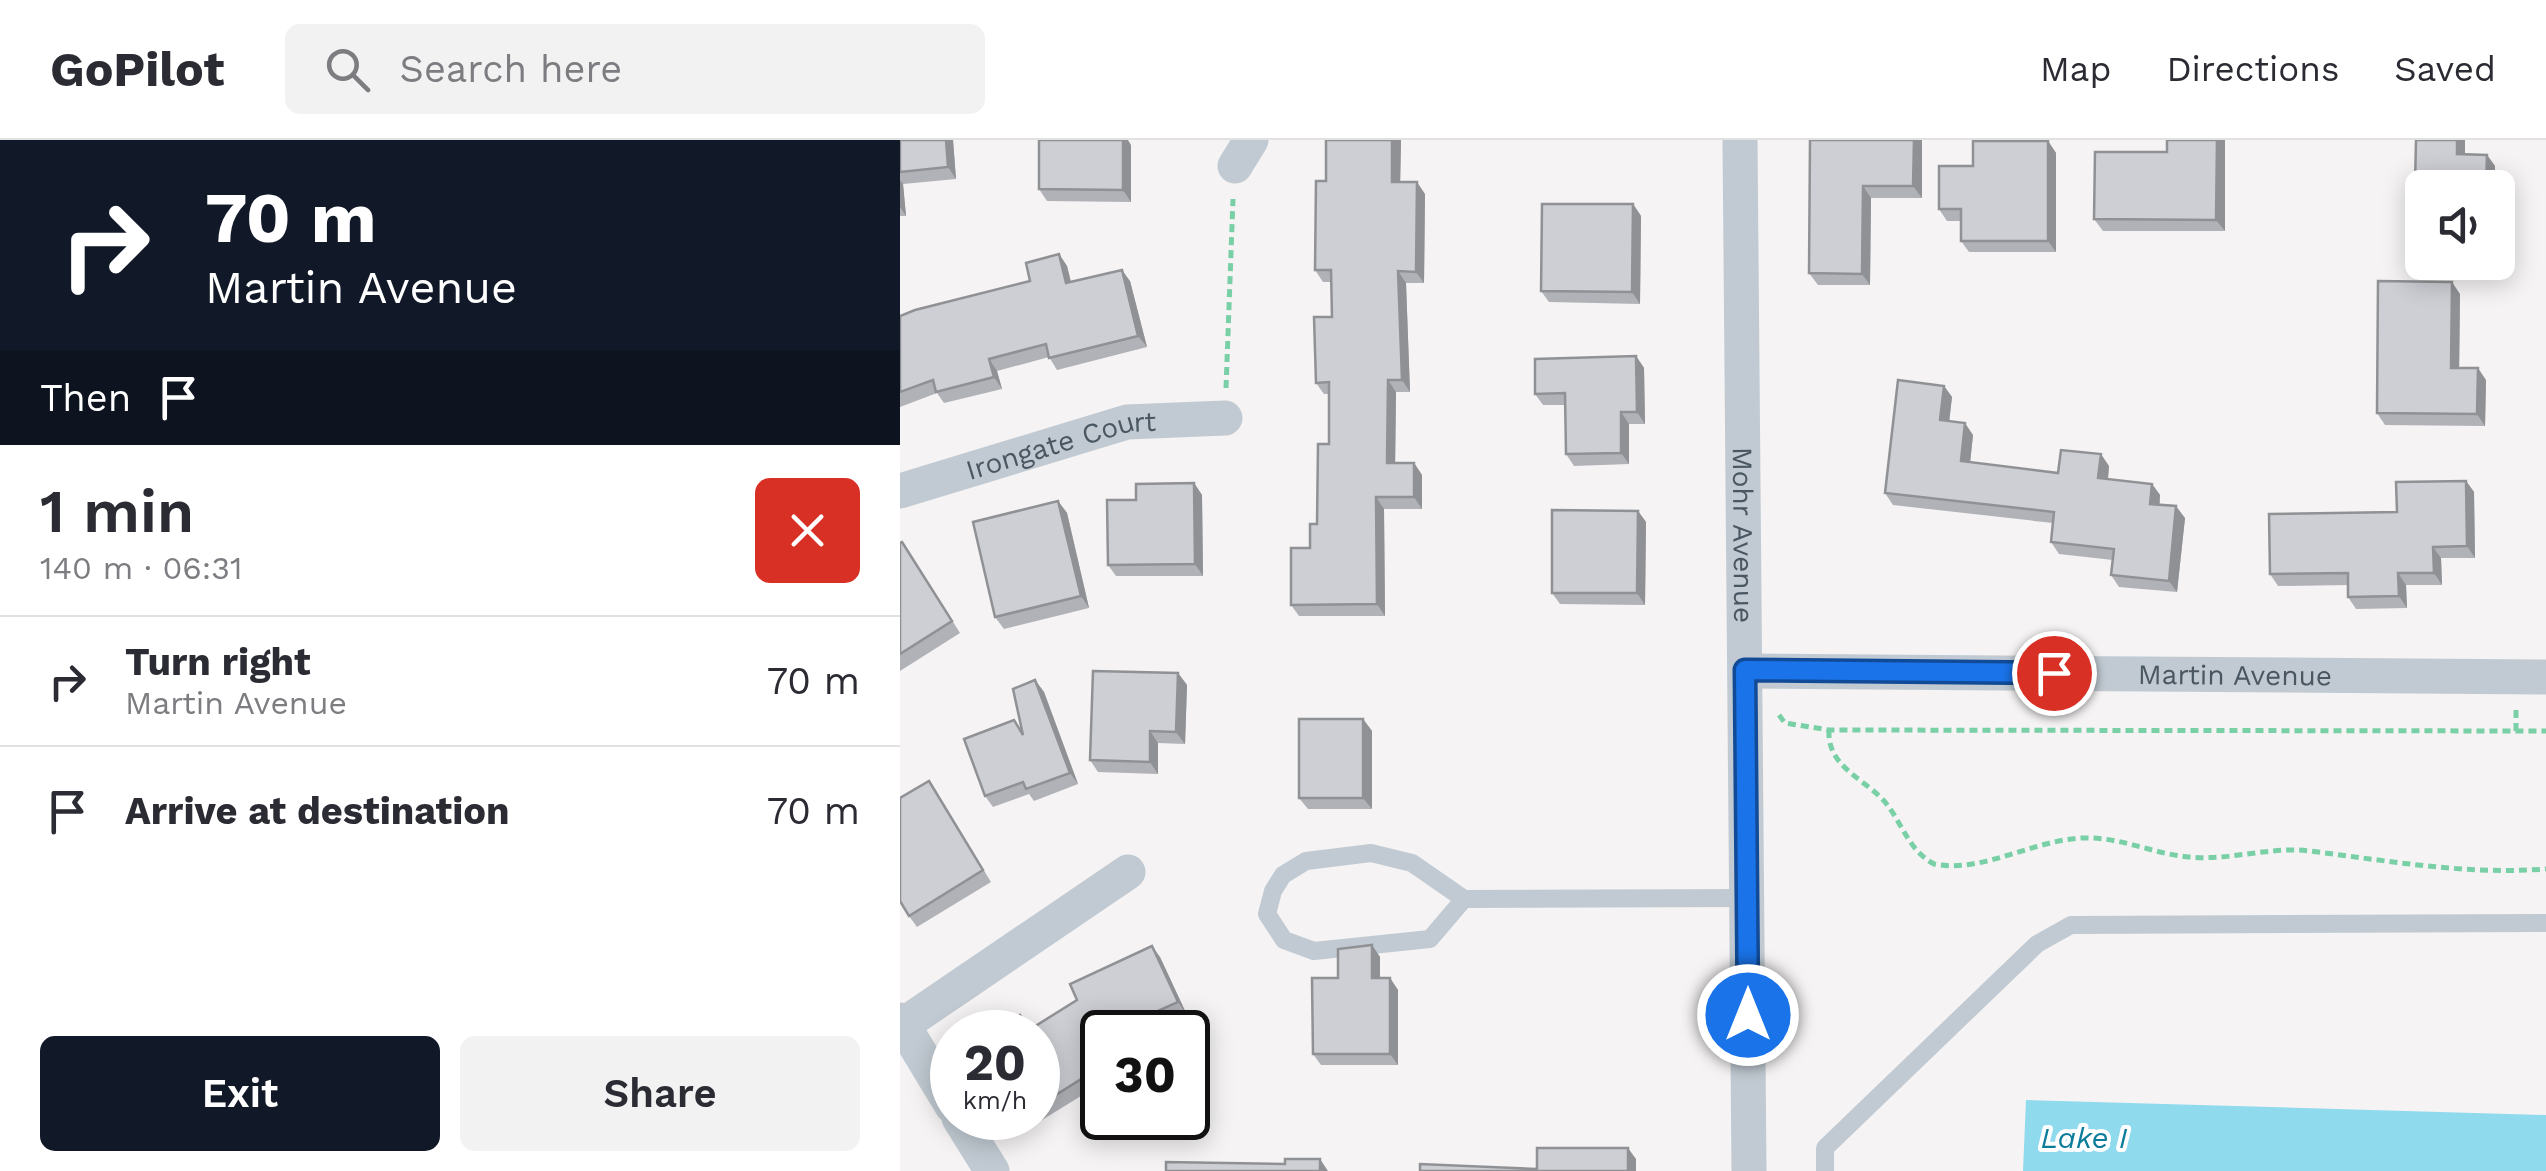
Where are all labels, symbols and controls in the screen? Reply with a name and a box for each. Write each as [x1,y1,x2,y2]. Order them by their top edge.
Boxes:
search box [285,24,985,114]
text: GoPilot [50,41,225,98]
icon: search [320,42,375,97]
text: Search here [400,47,622,91]
text: Map [2040,48,2111,90]
text: Directions [2166,48,2339,90]
text: Saved [2394,48,2496,90]
map controls [2405,170,2515,280]
button: sound [2405,170,2515,280]
text: 70 m [205,177,377,259]
icon: right [40,180,170,310]
text: Martin Avenue [205,261,517,314]
icon: arrive [151,370,206,425]
text: Then [40,376,131,420]
street label: Irongate Court [962,404,1157,487]
street label: Mohr Avenue [1726,447,1761,623]
text: 1 min [40,476,194,547]
button: close [755,478,860,583]
text: 140 m · 06:31 [40,549,242,587]
pin [2012,631,2097,716]
text: Turn right [125,640,311,684]
icon: arrive [2027,646,2082,701]
icon: right [40,654,95,709]
street label: Martin Avenue [2138,657,2332,692]
text: 70 m [767,659,860,703]
text: Martin Avenue [125,684,347,722]
icon: arrive [40,784,95,839]
text: Arrive at destination [125,789,510,833]
text: 70 m [767,789,860,833]
position arrow [1696,963,1800,1067]
speed limit sign: 30 [1080,1010,1210,1140]
text: 20 [964,1033,1026,1092]
button: Exit [40,1036,440,1151]
button: Share [460,1036,860,1151]
text: km/h [963,1086,1027,1115]
water label: Lake I [2040,1120,2128,1155]

